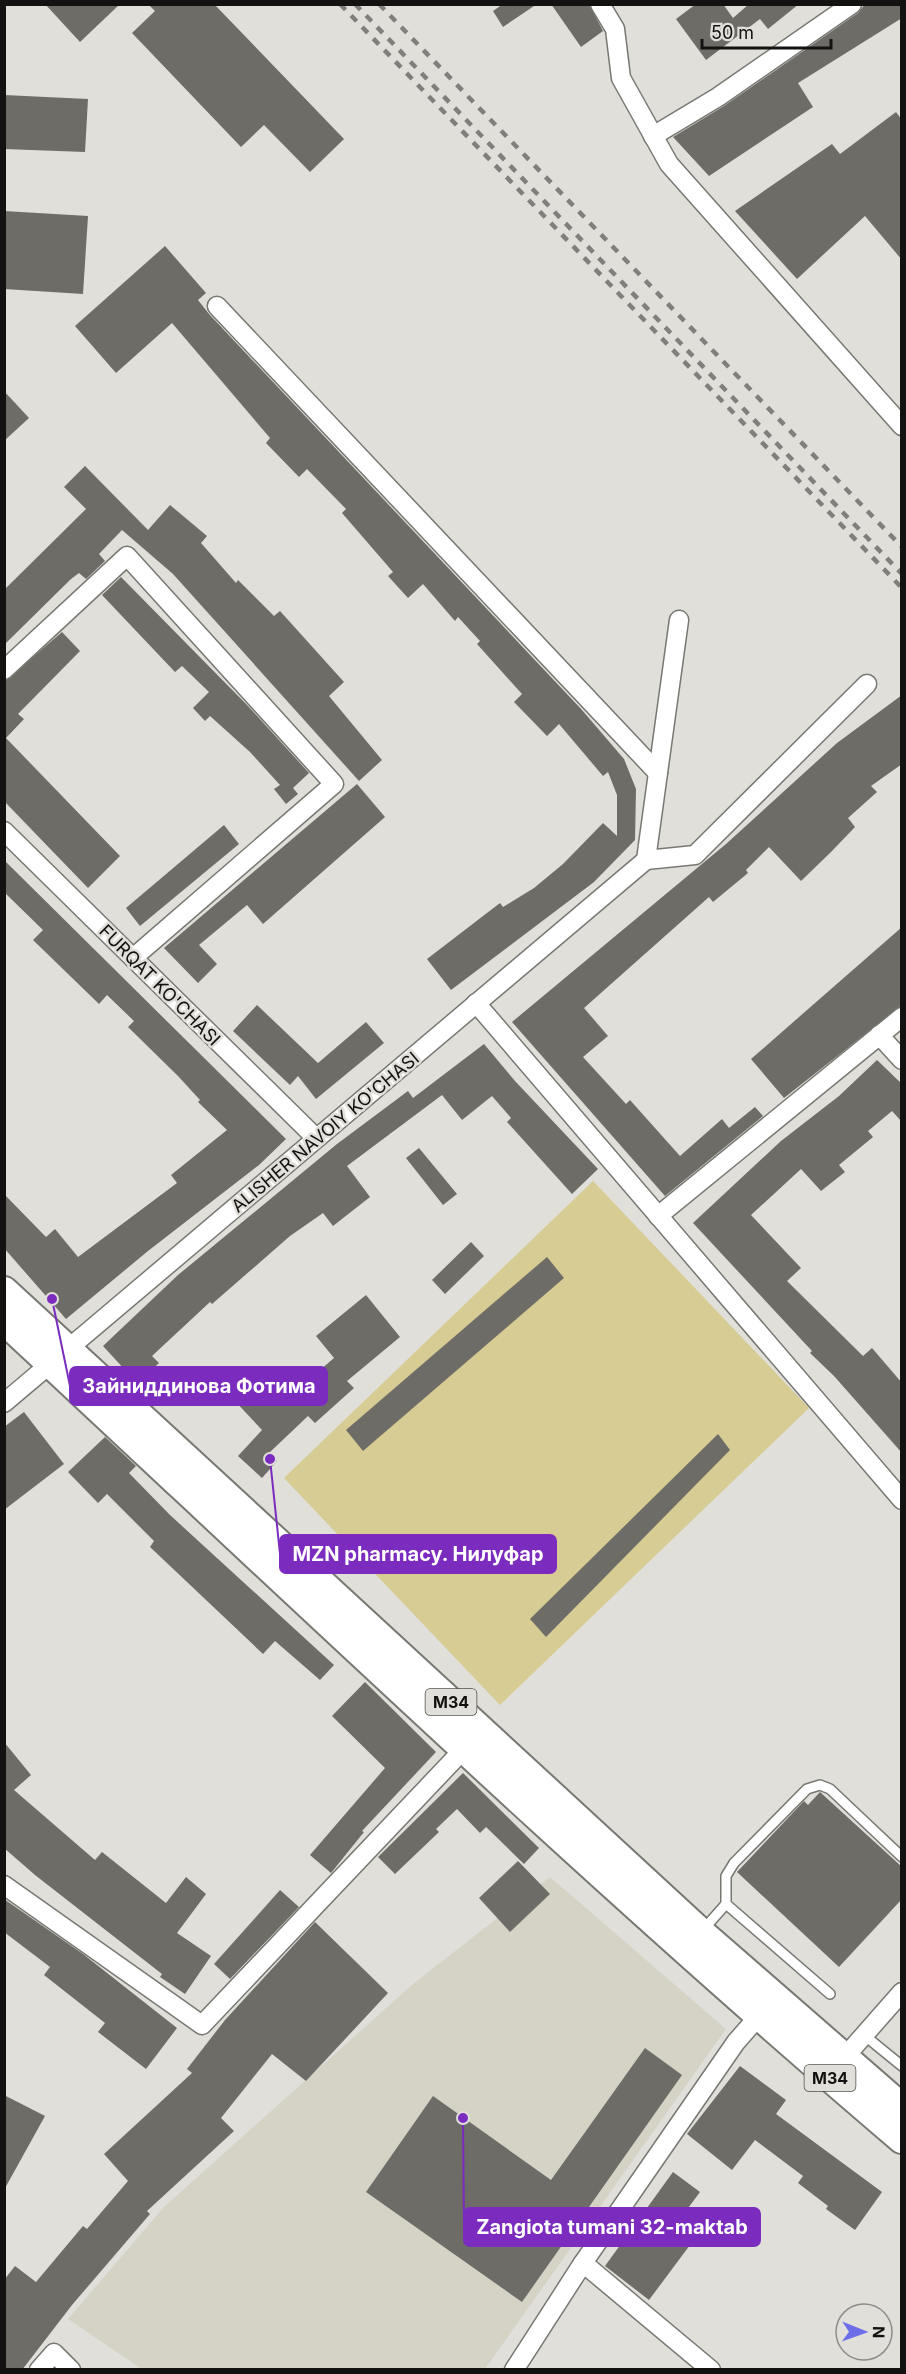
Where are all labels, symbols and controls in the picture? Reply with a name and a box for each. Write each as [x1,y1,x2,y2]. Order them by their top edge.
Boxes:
scale bar [702,12,831,50]
text: 50 m [711,22,754,43]
street label: FURQAT KO'CHASI [95,920,225,1050]
street label: ALISHER NAVOIY KO'CHASI [227,1047,423,1217]
callout: Зайниддинова Фотима [70,1367,327,1405]
text: Зайниддинова Фотима [82,1374,316,1398]
callout: MZN pharmacy. Нилуфар [280,1535,556,1573]
text: MZN pharmacy. Нилуфар [292,1542,544,1566]
road number: M34 [426,1689,476,1715]
road number: M34 [804,2065,856,2091]
callout: Zangiota tumani 32-maktab [464,2208,760,2246]
text: Zangiota tumani 32-maktab [476,2215,748,2239]
north arrow [834,2302,894,2362]
text: N [869,2326,889,2339]

